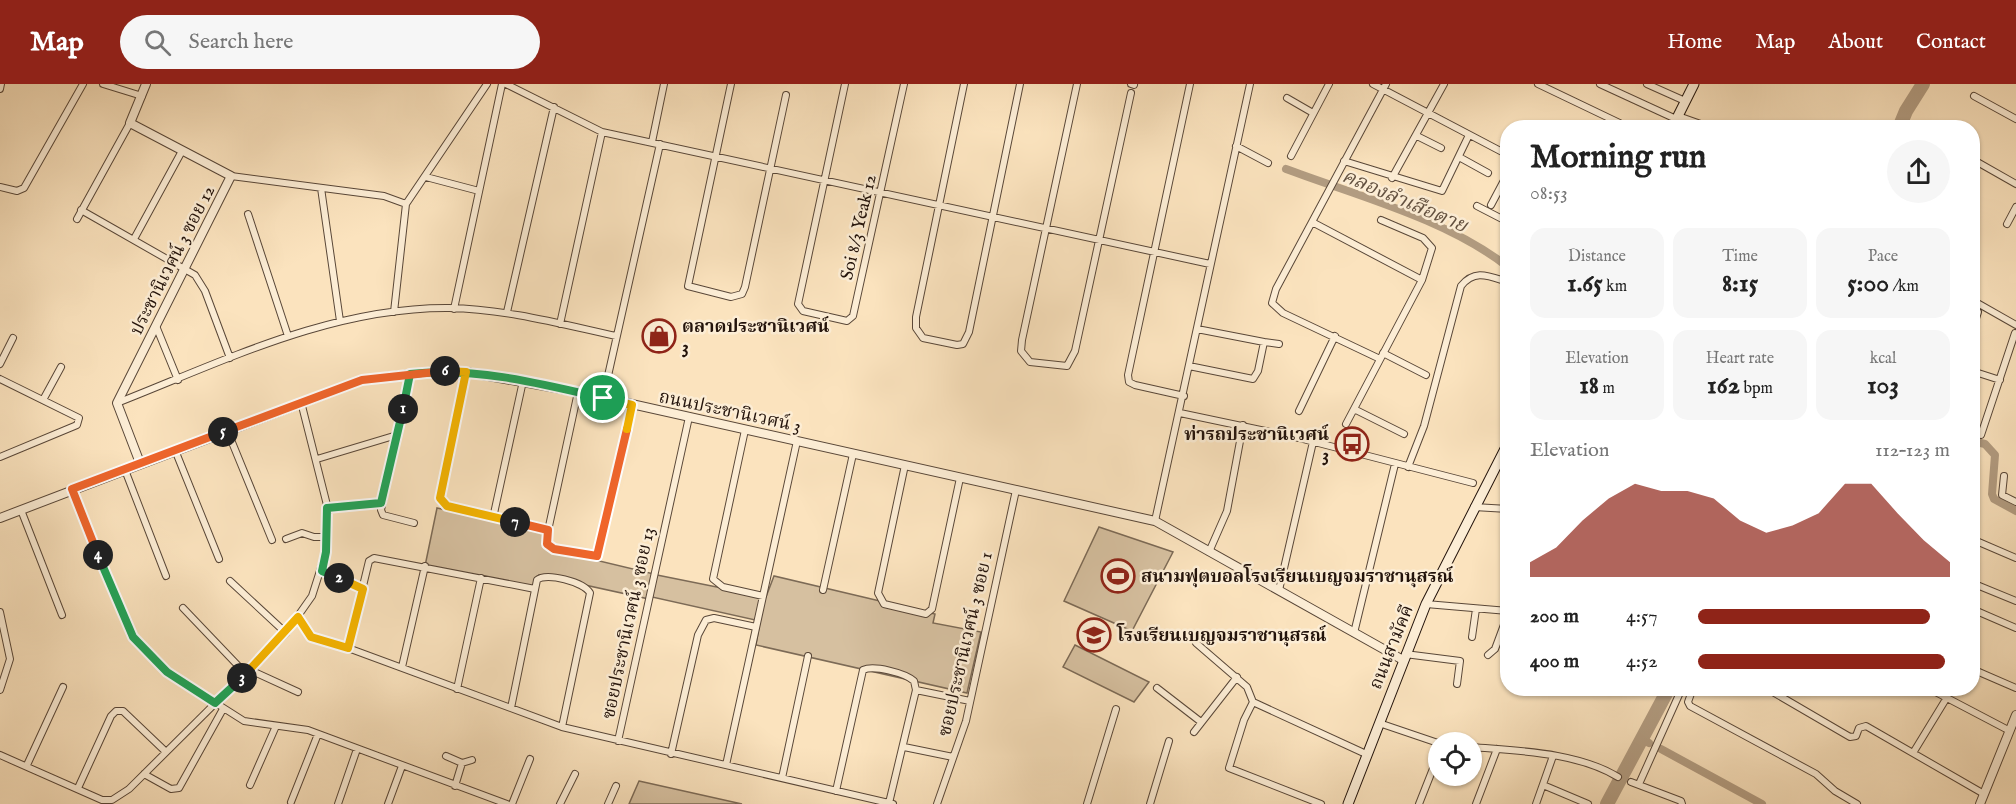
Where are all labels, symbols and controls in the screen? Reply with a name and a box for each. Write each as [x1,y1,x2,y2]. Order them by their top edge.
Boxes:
search box [120,15,540,69]
text: Map [30,25,84,60]
icon: search [141,26,174,59]
text: Search here [189,28,293,56]
text: Home [1667,29,1722,56]
text: Map [1755,29,1795,56]
text: About [1828,29,1883,56]
text: Contact [1916,29,1986,56]
text: Morning run [1530,137,1706,179]
button: share [1887,140,1950,203]
water label: คลองลำเสือตาย [1338,164,1472,239]
street label: Soi 8/3 Yeak 12 [836,172,883,282]
street label: ประชานิเวศน์ 3 ซอย 12 [125,181,221,339]
text: 08:53 [1530,181,1568,206]
text: Distance [1568,247,1626,267]
text: Time [1722,247,1758,267]
text: Pace [1868,247,1898,267]
text: 1.65 [1567,267,1603,300]
text: 8:15 [1722,267,1758,300]
text: 5:00 [1847,267,1889,300]
text: km [1603,277,1627,297]
text: /km [1889,277,1919,297]
place label: ตลาดประชานิเวศน์ 3 [682,316,829,360]
shop icon: ตลาดประชานิเวศน์ 3 [641,318,677,354]
text: Elevation [1565,349,1629,369]
text: Heart rate [1706,349,1774,369]
text: kcal [1870,349,1896,369]
pin: 6 [430,356,460,386]
text: 6 [442,361,448,381]
text: 18 [1579,369,1599,402]
text: 162 [1707,369,1740,402]
text: 103 [1867,369,1899,402]
pin [577,372,628,423]
text: m [1599,379,1615,399]
text: bpm [1740,379,1773,399]
icon: arrive [586,381,619,414]
street label: ถนนประชานิเวศน์ 3 [657,385,803,439]
pin: 1 [388,394,418,424]
text: 1 [400,399,406,419]
pin: 5 [208,417,238,447]
text: 5 [220,422,226,442]
place label: ท่ารถประชานิเวศน์ 3 [1184,424,1329,468]
bus stop icon: ท่ารถประชานิเวศน์ 3 [1334,426,1370,462]
text: Elevation [1530,438,1609,463]
text: 112–123 m [1875,438,1950,463]
pin: 7 [500,507,530,537]
text: 7 [511,512,519,532]
street label: ซอยประชานิเวศน์ 3 ซอย 13 [597,525,661,721]
pin: 4 [83,540,113,570]
text: 4 [94,545,102,565]
street label: ซอยประชานิเวศน์ 3 ซอย 1 [933,550,999,739]
sports icon: สนามฟุตบอลโรงเรียนเบญจมราชานุสรณ์ [1100,558,1136,594]
pin: 2 [324,563,354,593]
place label: สนามฟุตบอลโรงเรียนเบญจมราชานุสรณ์ [1141,564,1454,589]
text: 2 [335,568,343,588]
street label: ถนนสามัคคี [1365,602,1420,693]
text: 200 m [1530,604,1579,629]
text: 4:57 [1626,604,1658,629]
school or university icon: โรงเรียนเบญจมราชานุสรณ์ [1076,617,1112,653]
place label: โรงเรียนเบญจมราชานุสรณ์ [1116,623,1327,648]
text: 400 m [1530,649,1579,674]
text: 4:52 [1626,649,1658,674]
pin: 3 [227,663,257,693]
text: 3 [239,668,245,688]
map controls [1428,732,1482,786]
button: locate [1428,732,1482,786]

